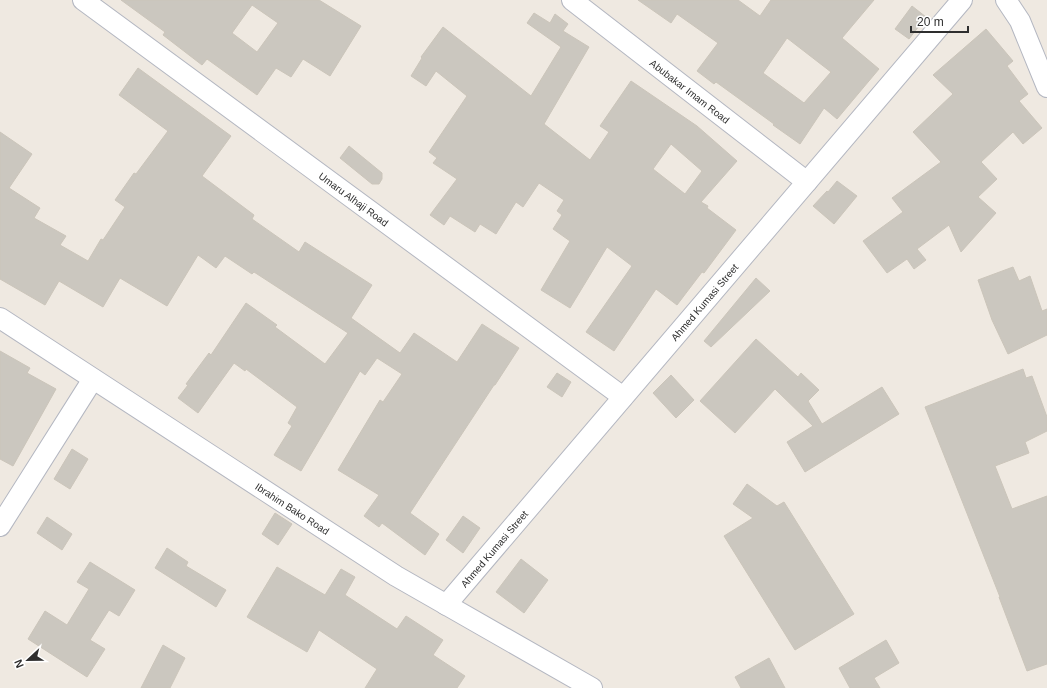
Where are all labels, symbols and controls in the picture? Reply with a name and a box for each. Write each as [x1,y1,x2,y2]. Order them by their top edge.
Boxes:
scale bar [911,8,968,34]
text: 20 m [917,15,944,29]
street label: Abubakar Imam Road [648,57,731,126]
street label: Umaru Alhaji Road [317,170,390,229]
street label: Ahmed Kumasi Street [669,262,741,343]
street label: Ibrahim Bako Road [253,481,331,537]
street label: Ahmed Kumasi Street [459,508,530,590]
north arrow [8,640,48,680]
text: N [12,658,26,670]

